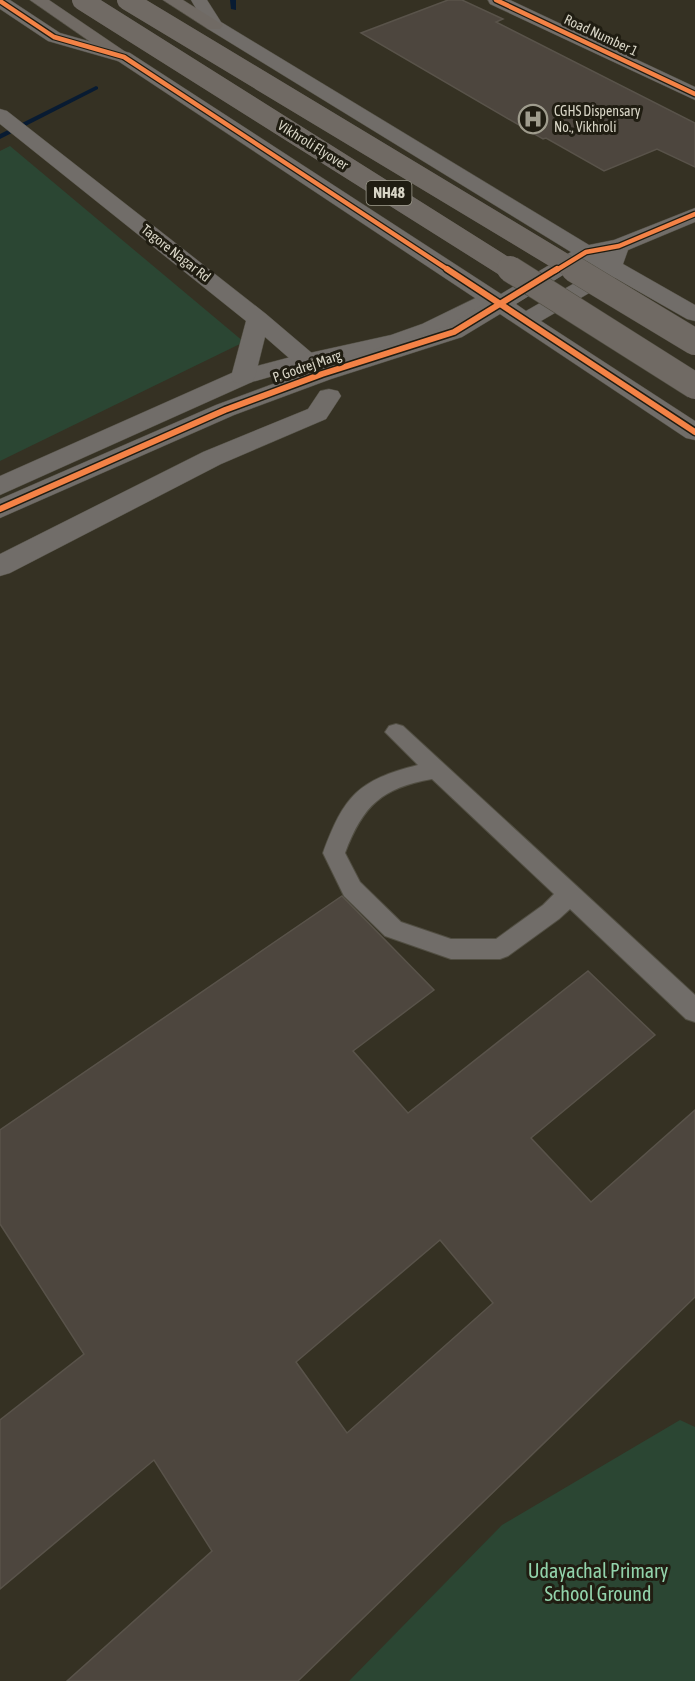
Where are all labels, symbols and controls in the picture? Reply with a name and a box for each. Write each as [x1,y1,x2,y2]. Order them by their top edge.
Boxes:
street label: Road Number 1 [562,11,640,59]
hospital icon: CGHS Dispensary No., Vikhroli [517,103,549,135]
place label: CGHS Dispensary No., Vikhroli [554,103,641,135]
street label: Vikhroli Flyover [275,117,352,173]
road number: NH48 [366,181,412,205]
street label: Tagore Nagar Rd [138,221,214,285]
street label: P. Godrej Marg [271,347,343,385]
park label: Udayachal Primary School Ground [528,1559,668,1605]

